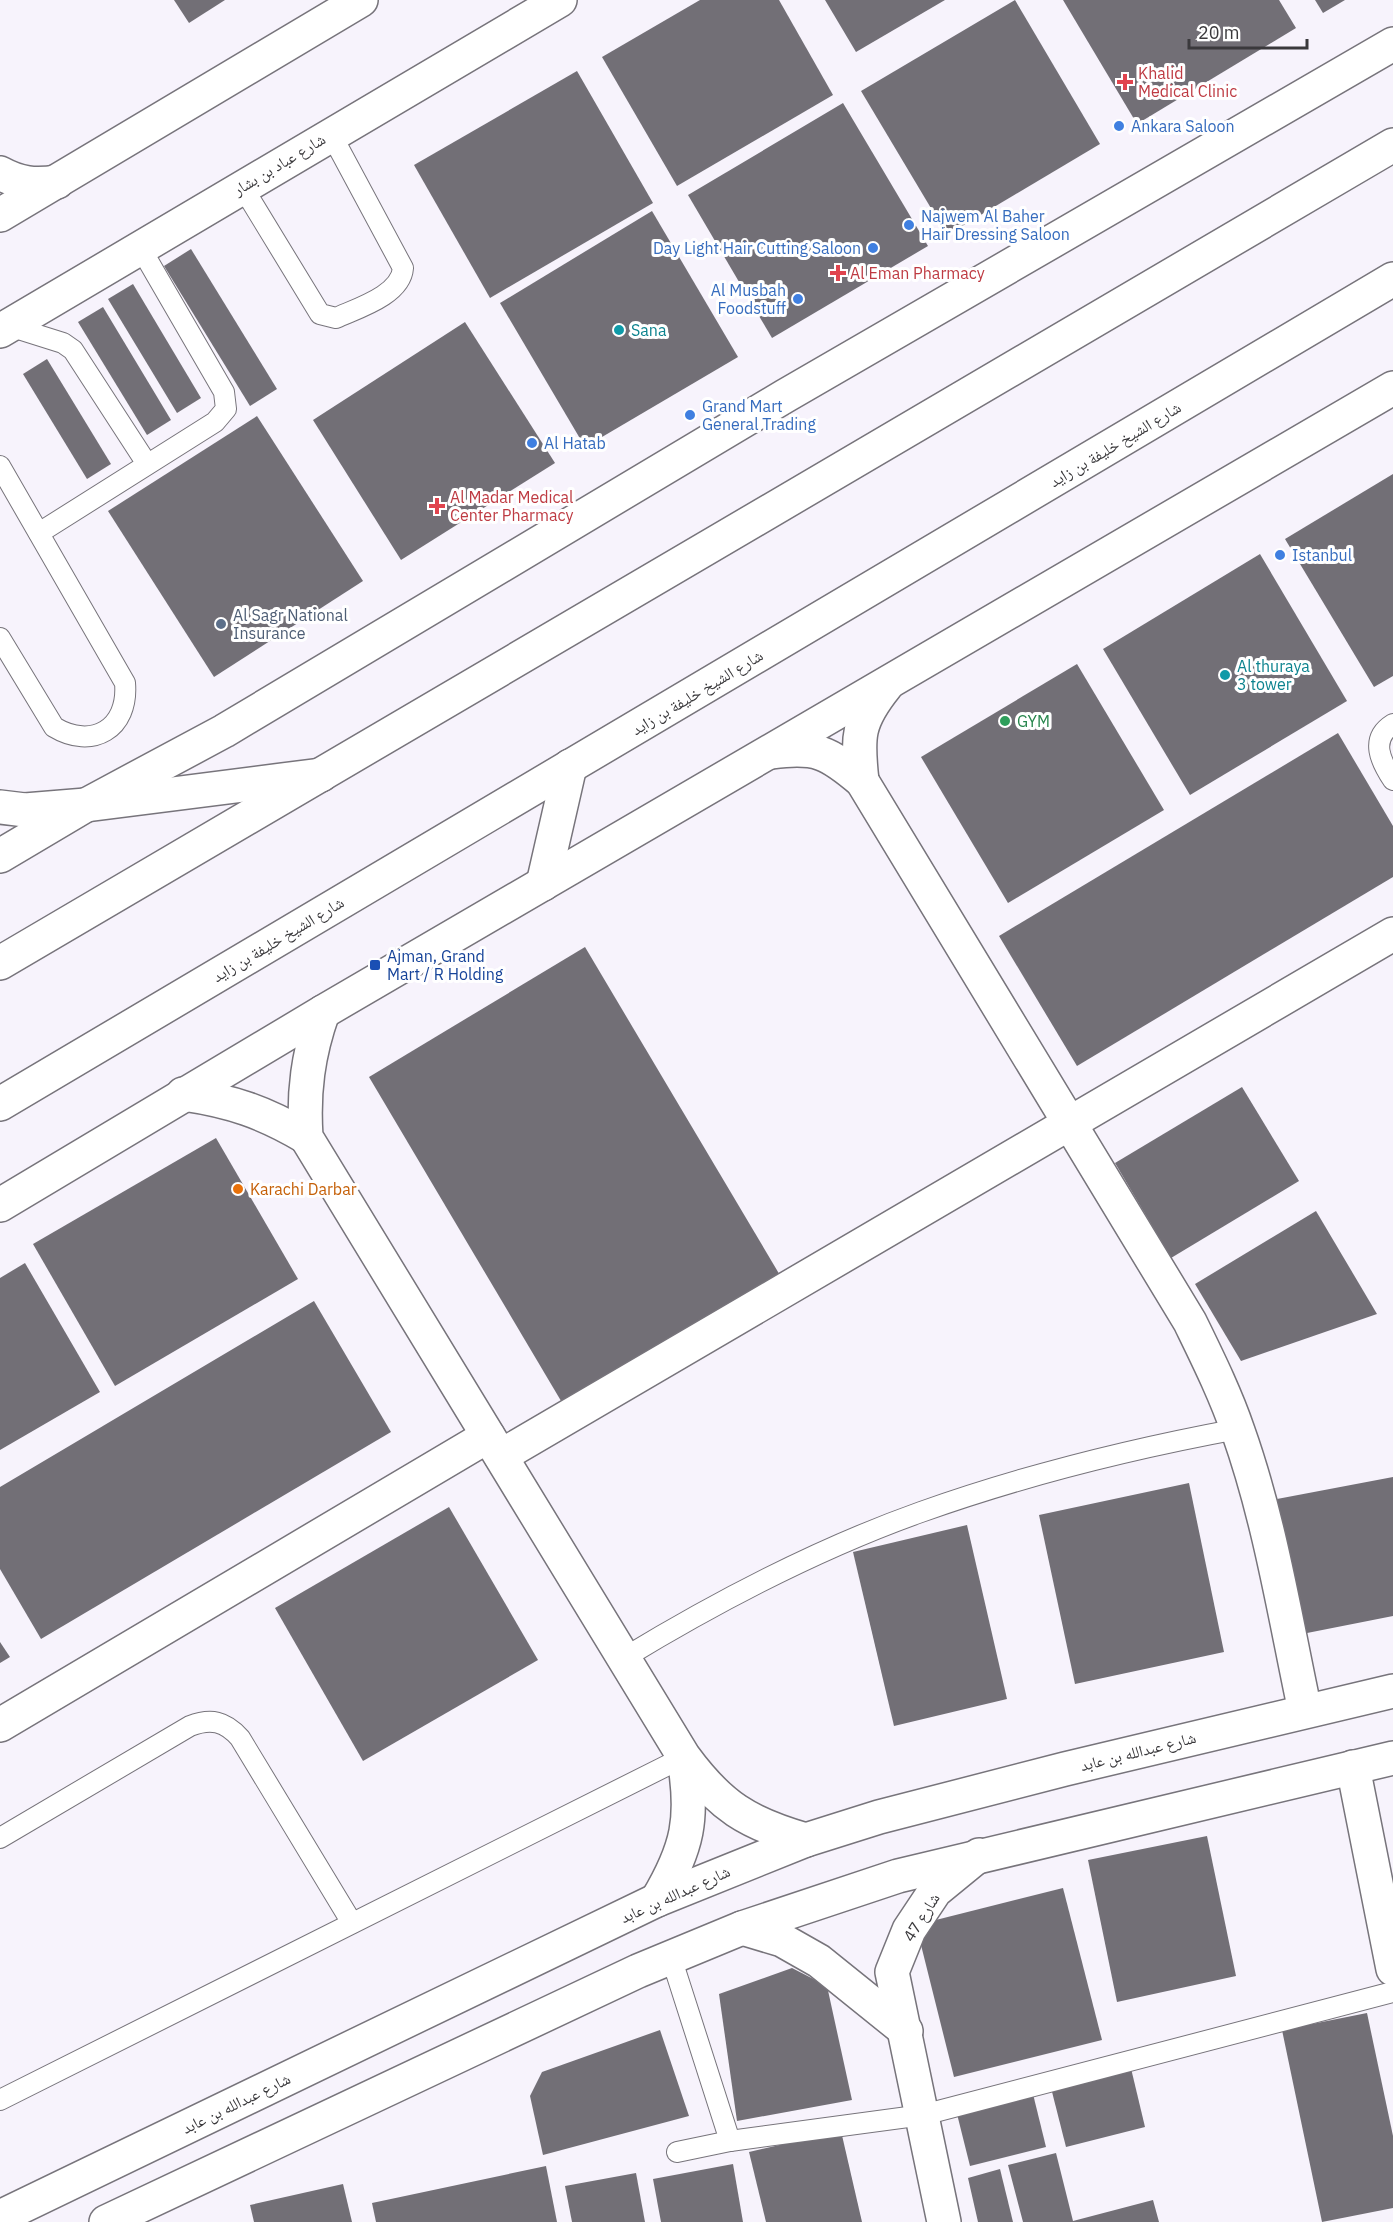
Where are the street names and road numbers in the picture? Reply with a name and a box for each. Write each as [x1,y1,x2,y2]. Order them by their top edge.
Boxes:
street label: شارع عباد بن بشار [228,129,329,201]
street label: شارع الشيخ خليفة بن زايد [1046,397,1185,492]
street label: شارع الشيخ خليفة بن زايد [628,645,767,740]
street label: شارع الشيخ خليفة بن زايد [209,892,348,987]
street label: شارع عبدالله بن عابد [1078,1727,1198,1776]
street label: شارع عبدالله بن عابد [617,1861,734,1928]
street label: شارع 47 [898,1889,944,1945]
street label: شارع عبدالله بن عابد [178,2068,294,2139]

